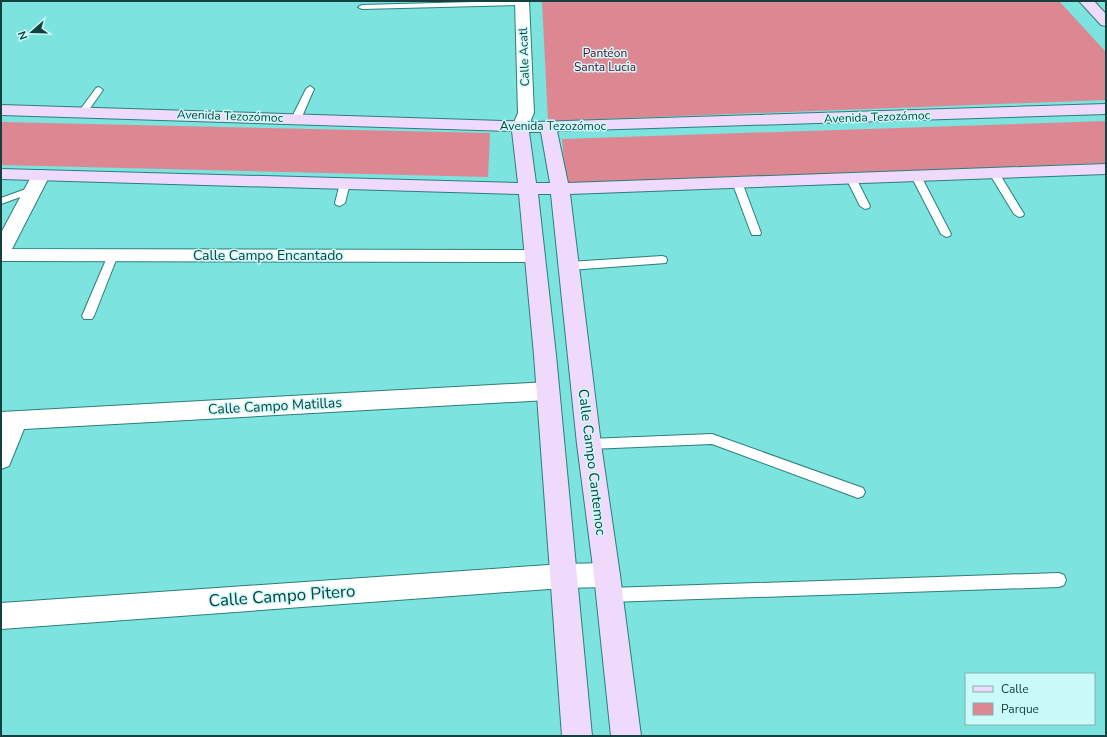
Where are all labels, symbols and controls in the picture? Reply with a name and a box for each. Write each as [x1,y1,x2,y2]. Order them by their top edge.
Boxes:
north arrow [12,12,52,52]
street label: Calle Acatl [515,27,533,87]
text: N [15,29,32,42]
park label: Pantéon Santa Lucia [574,45,636,75]
street label: Avenida Tezozómoc [177,106,284,126]
street label: Avenida Tezozómoc [824,107,931,127]
street label: Avenida Tezozómoc [500,118,607,134]
street label: Calle Campo Encantado [193,246,343,265]
street label: Calle Campo Cantemoc [574,388,610,537]
street label: Calle Campo Matillas [208,393,343,419]
street label: Calle Campo Pitero [208,579,356,613]
legend [965,673,1095,725]
text: Calle [1001,681,1029,697]
text: Parque [1001,701,1039,717]

